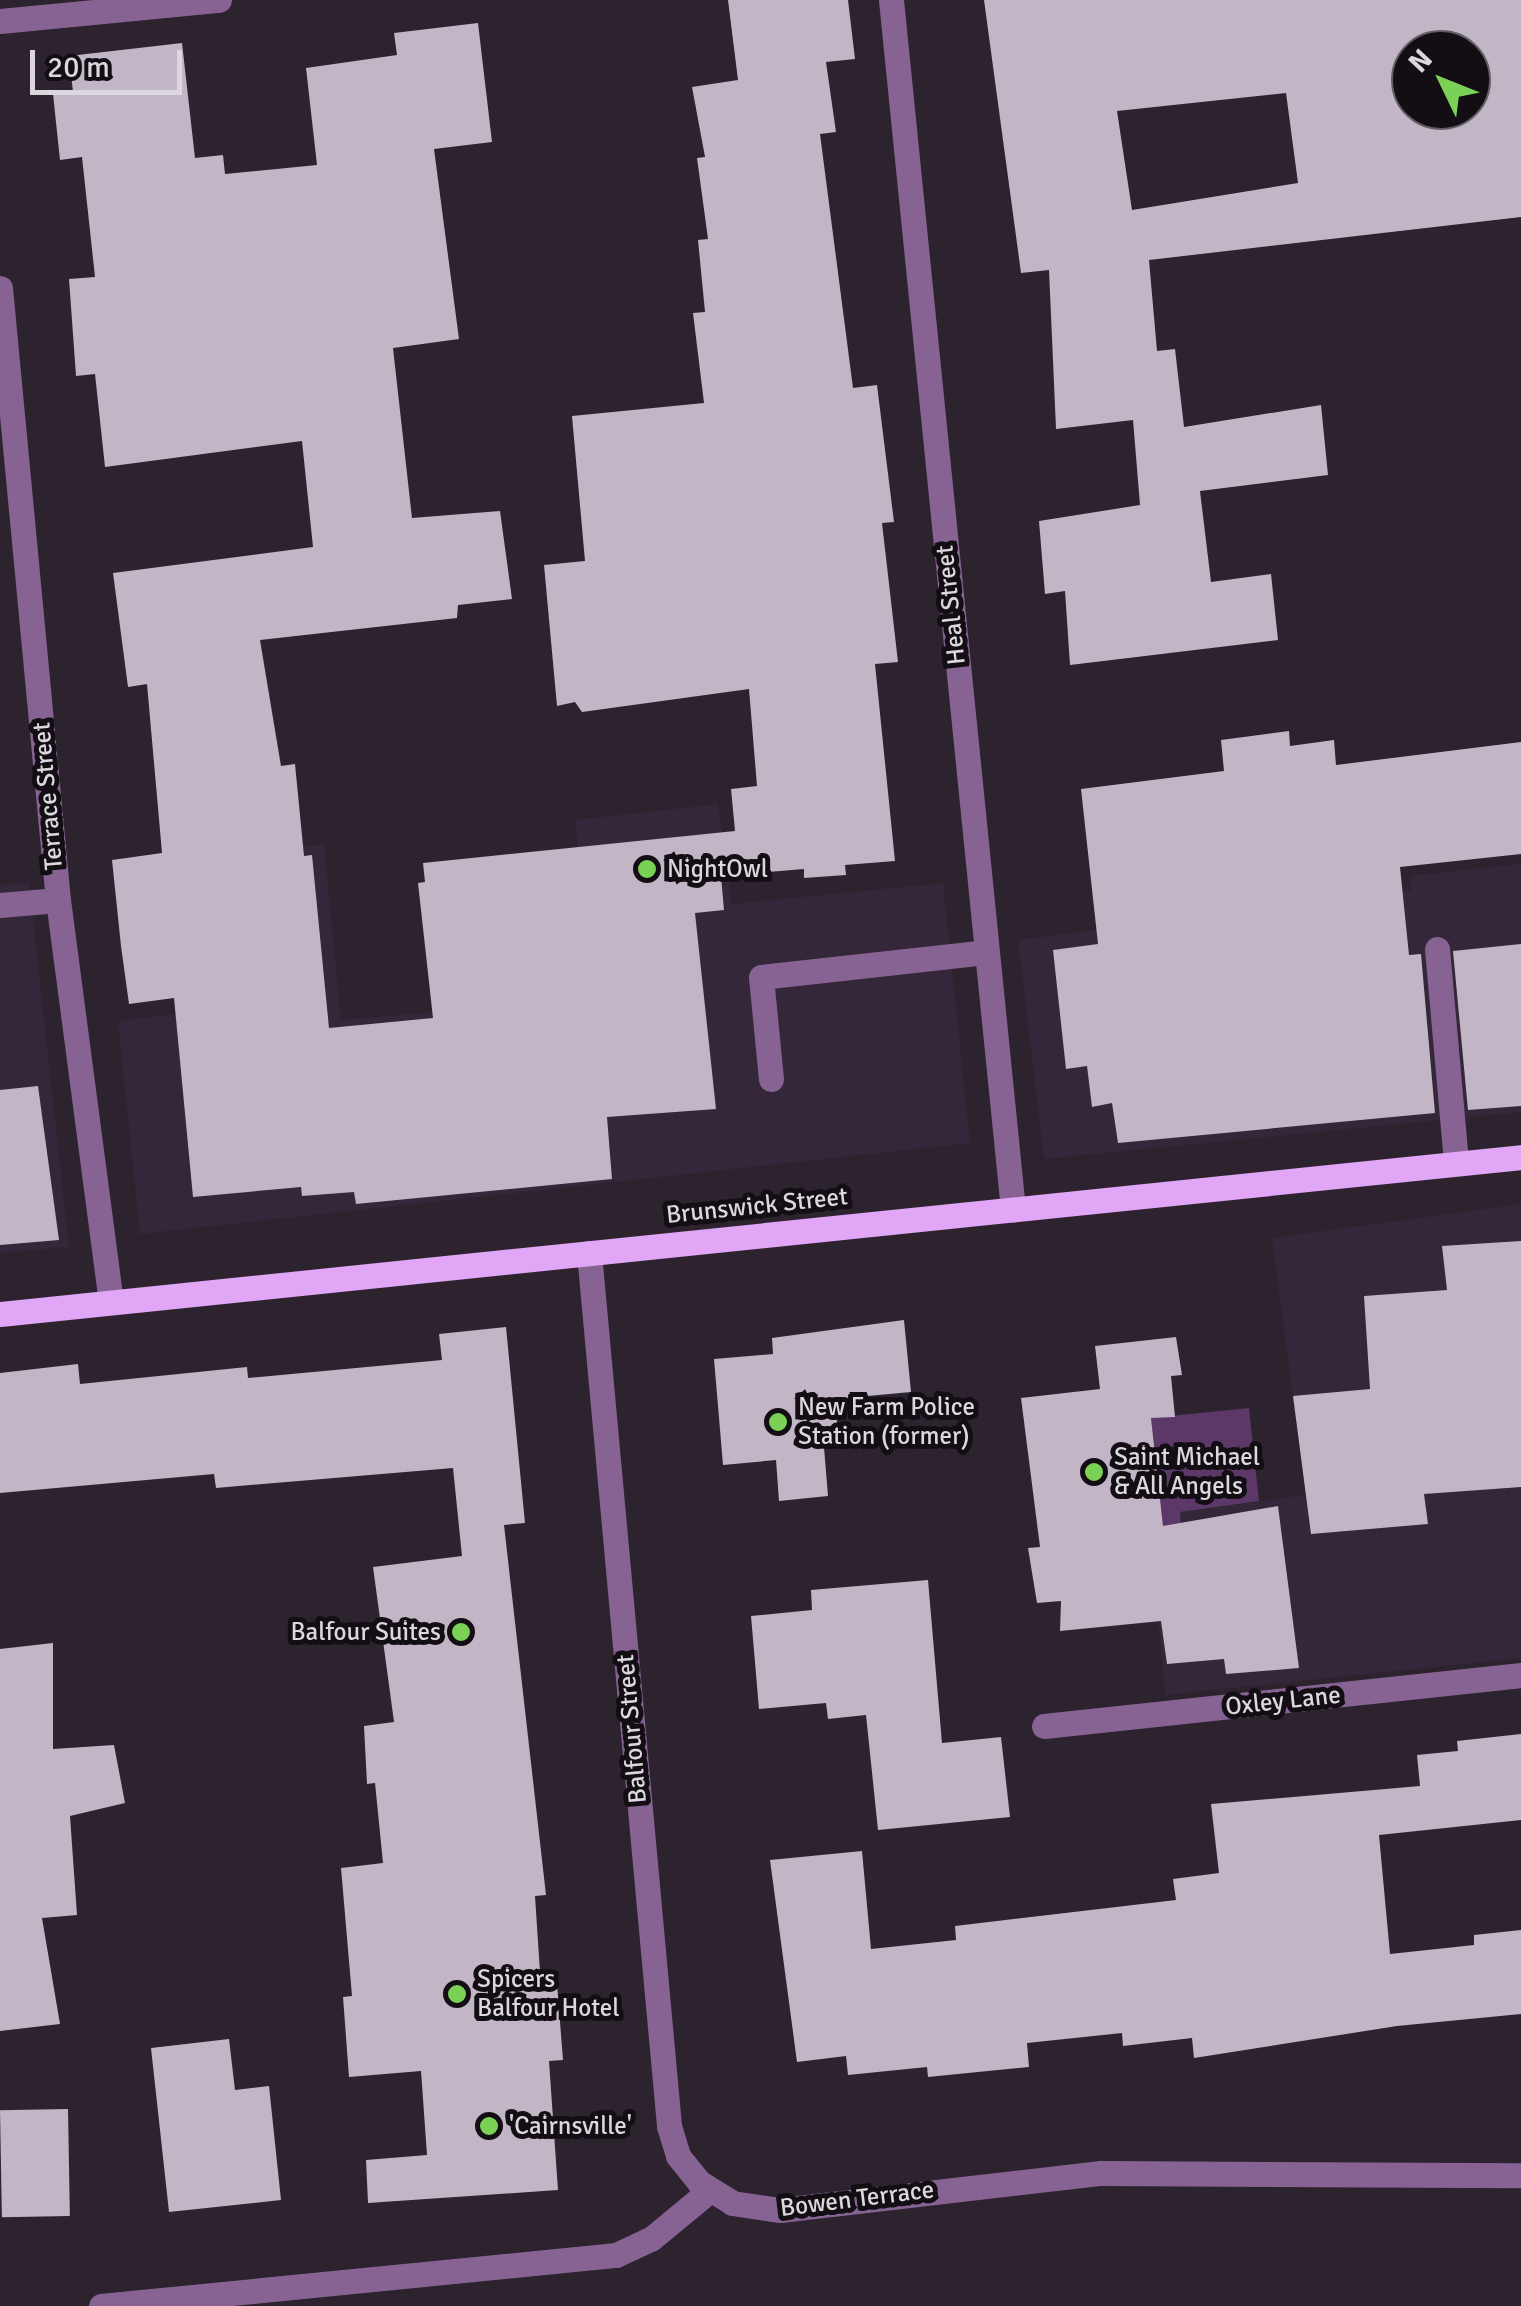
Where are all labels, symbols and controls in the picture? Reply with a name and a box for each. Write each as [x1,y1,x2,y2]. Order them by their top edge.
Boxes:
scale bar [35,30,188,92]
north arrow [1391,30,1491,130]
text: N [1401,42,1440,80]
text: 20 m [47,49,110,86]
street label: Heal Street [930,544,972,666]
street label: Terrace Street [27,721,69,871]
place label: NightOwl [667,854,768,884]
marker: NightOwl [636,858,658,880]
street label: Brunswick Street [665,1182,849,1230]
place label: New Farm Police Station (former) [798,1393,975,1452]
marker: New Farm Police Station (former) [767,1411,789,1433]
place label: Saint Michael & All Angels [1114,1443,1260,1502]
marker: Saint Michael & All Angels [1083,1461,1105,1483]
place label: Balfour Suites [290,1617,441,1647]
marker: Balfour Suites [450,1621,472,1643]
street label: Balfour Street [611,1653,653,1805]
street label: Oxley Lane [1224,1680,1342,1722]
place label: Spicers Balfour Hotel [477,1965,619,2024]
marker: Spicers Balfour Hotel [446,1983,468,2005]
place label: 'Cairnsville' [509,2111,632,2141]
marker: 'Cairnsville' [478,2115,500,2137]
street label: Bowen Terrace [778,2175,936,2223]

